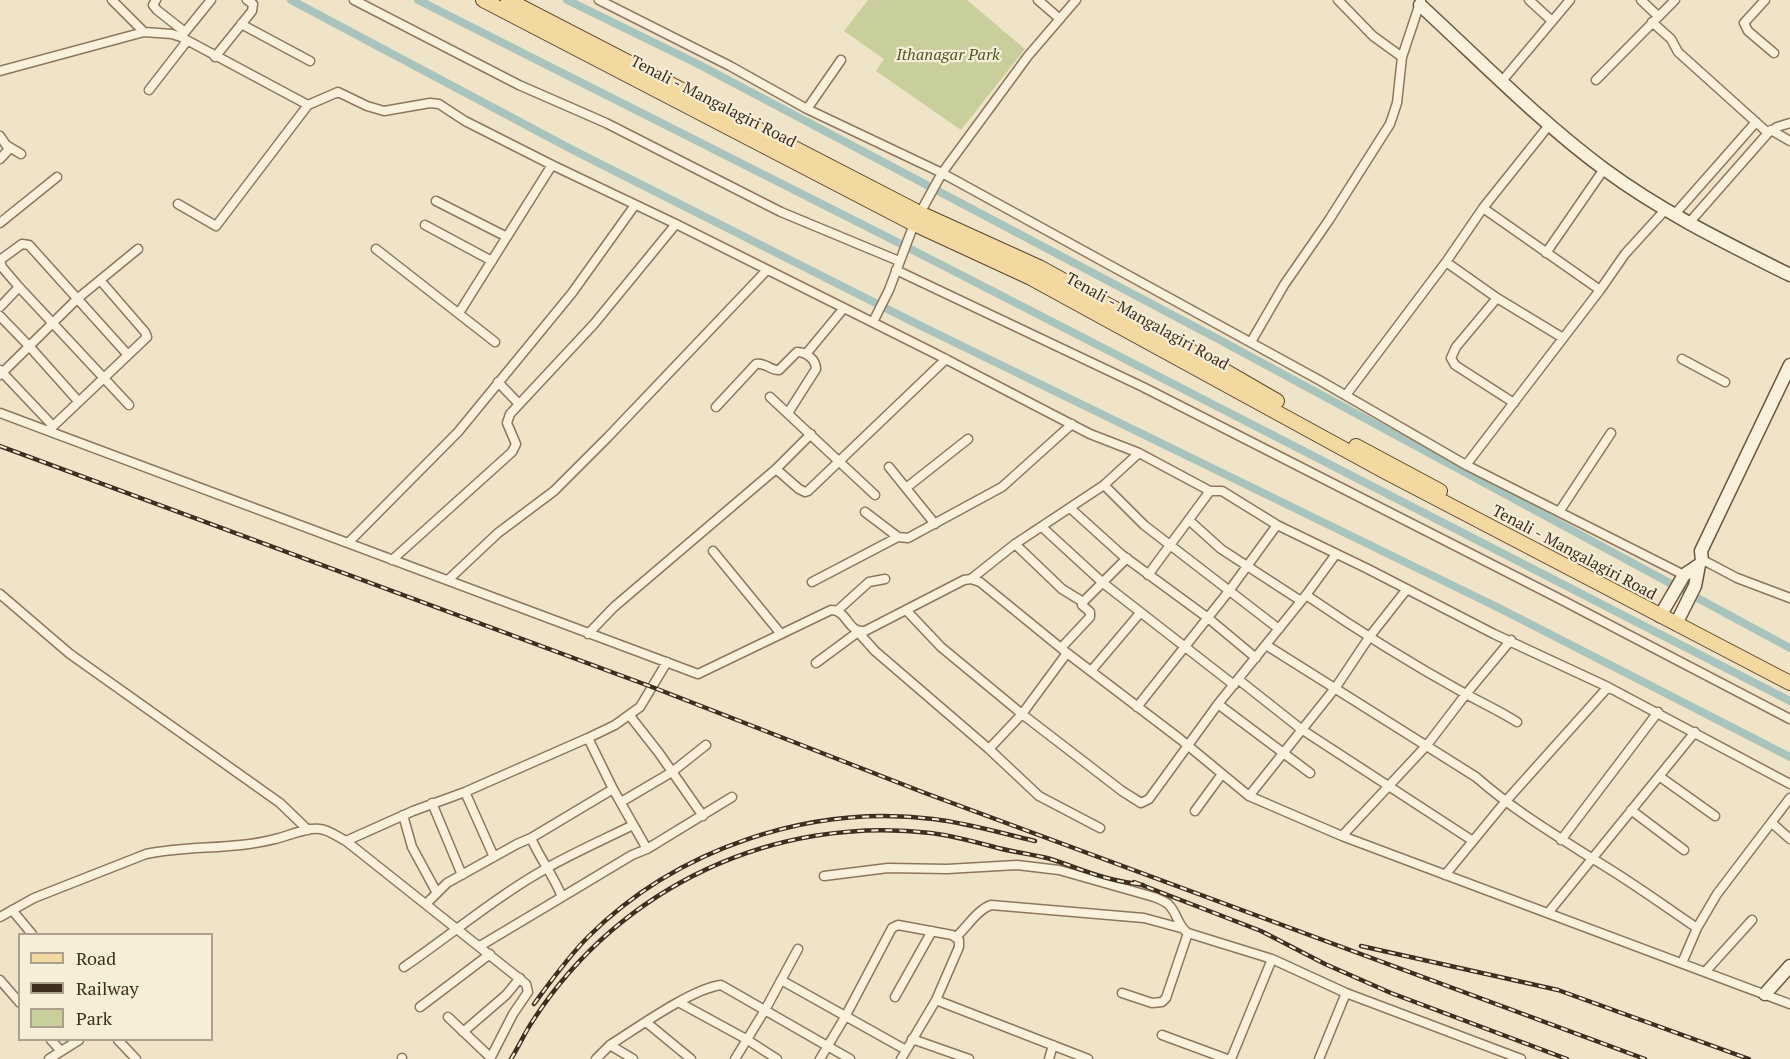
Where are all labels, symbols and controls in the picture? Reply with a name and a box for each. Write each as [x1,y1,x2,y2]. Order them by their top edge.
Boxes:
park label: Ithanagar Park [896,45,1000,65]
street label: Tenali - Mangalagiri Road [627,52,799,152]
street label: Tenali - Mangalagiri Road [1062,269,1232,375]
street label: Tenali - Mangalagiri Road [1489,501,1659,605]
legend [18,933,213,1041]
text: Road [76,946,116,970]
text: Railway [76,976,139,1000]
text: Park [76,1006,112,1030]

